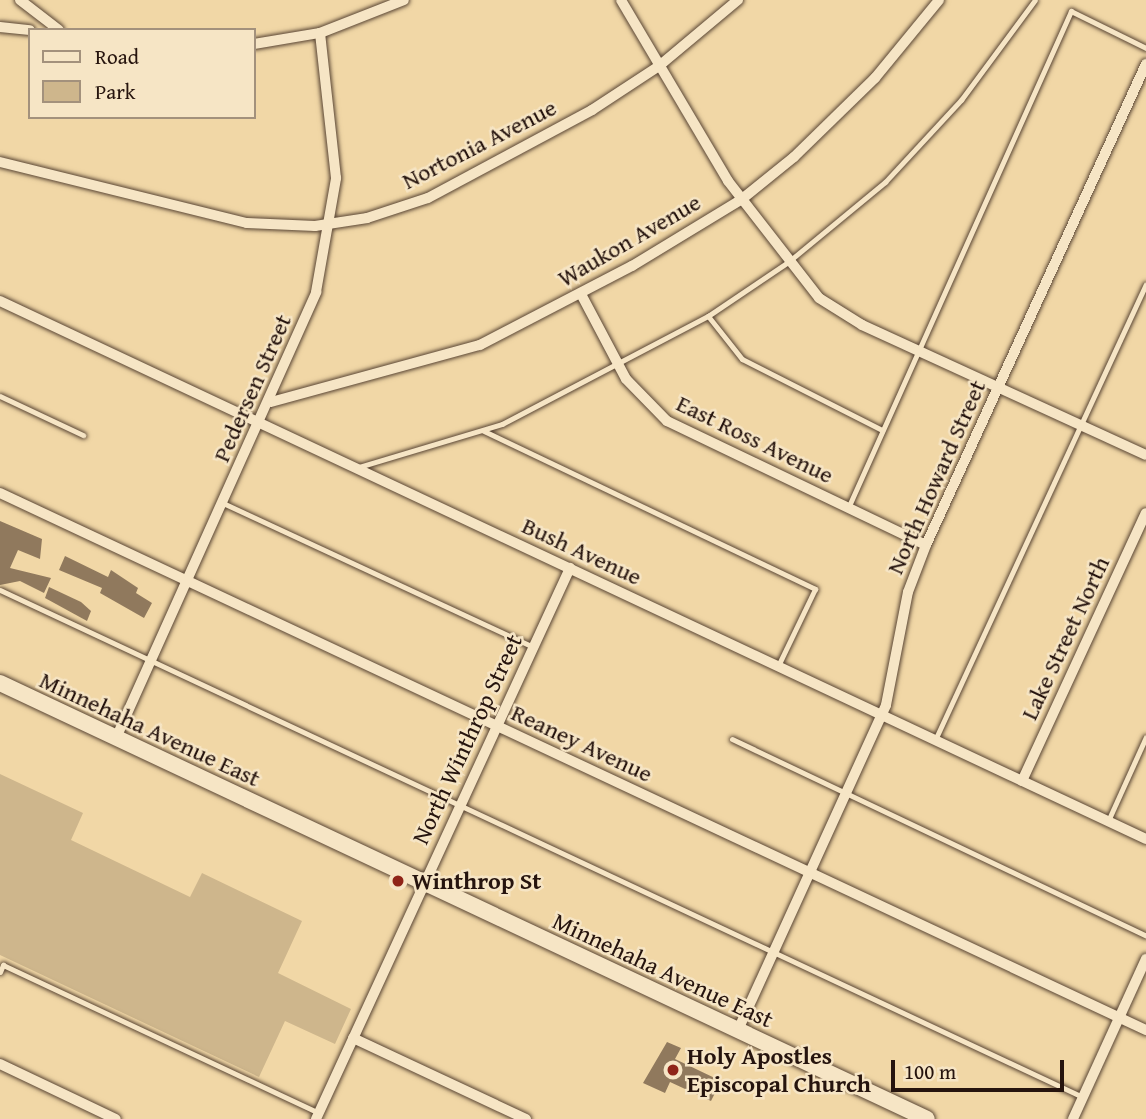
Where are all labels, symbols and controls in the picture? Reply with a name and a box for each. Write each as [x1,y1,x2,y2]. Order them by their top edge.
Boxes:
legend [28,28,256,119]
text: Road [95,41,139,72]
text: Park [95,76,136,107]
street label: Nortonia Avenue [397,93,561,195]
street label: Waukon Avenue [552,187,706,293]
street label: Pedersen Street [207,310,297,466]
street label: North Howard Street [880,376,992,578]
street label: East Ross Avenue [672,389,838,489]
street label: Bush Avenue [518,511,646,591]
street label: Lake Street North [1015,552,1115,724]
street label: North Winthrop Street [406,629,528,849]
street label: Minnehaha Avenue East [35,665,265,793]
street label: Reaney Avenue [507,698,657,788]
place label: Winthrop St [412,867,541,895]
marker: Winthrop St [390,873,406,889]
street label: Minnehaha Avenue East [548,906,778,1034]
place label: Holy Apostles Episcopal Church [687,1042,871,1098]
scale bar [894,1046,1067,1090]
text: 100 m [904,1056,956,1087]
marker: Holy Apostles Episcopal Church [665,1062,681,1078]

